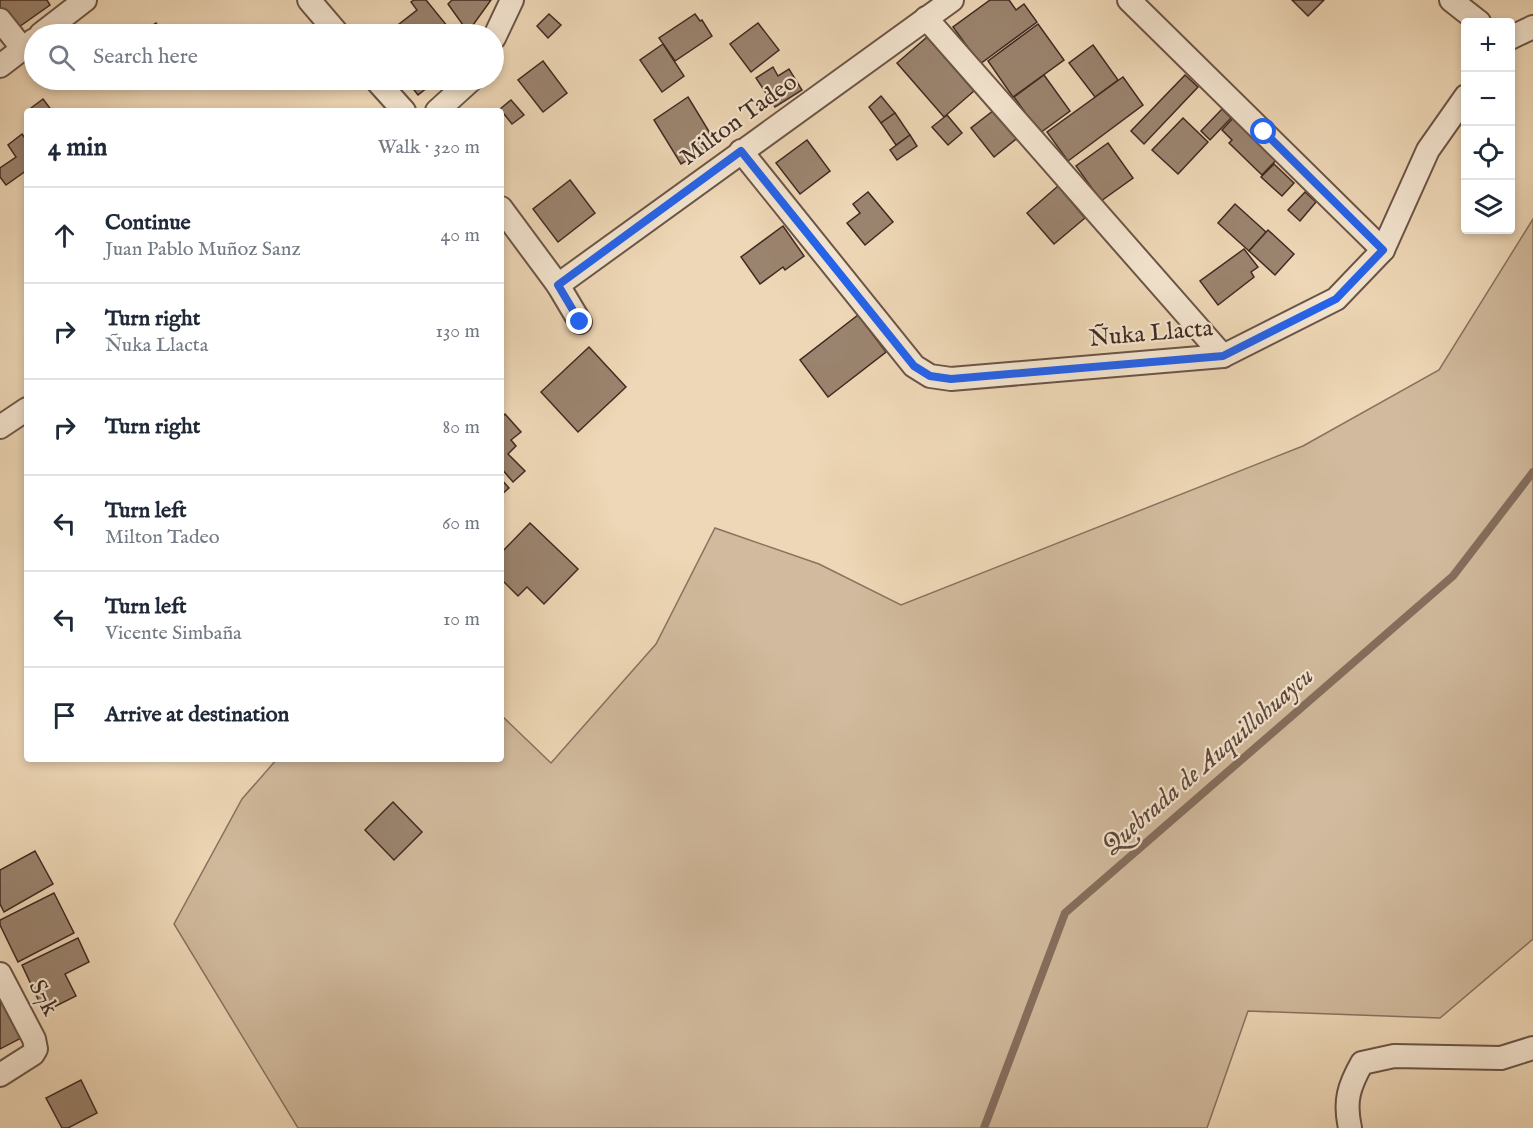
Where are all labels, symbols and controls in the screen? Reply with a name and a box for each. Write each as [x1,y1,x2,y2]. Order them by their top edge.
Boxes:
map controls [1461,18,1515,234]
button: + [1461,18,1515,72]
search box [24,24,504,90]
icon: search [45,41,78,74]
text: Search here [93,43,198,71]
street label: Milton Tadeo [674,67,804,173]
button: − [1461,72,1515,126]
route start [1250,118,1276,144]
button: locate [1461,126,1515,180]
text: 4 min [48,131,107,164]
text: Walk · 320 m [378,135,480,160]
button: layers [1461,180,1515,234]
text: Continue [105,209,191,237]
icon: ahead [48,219,81,252]
text: 40 m [441,223,480,248]
text: Juan Pablo Muñoz Sanz [105,237,301,262]
text: Turn right [105,305,200,333]
route end [566,308,592,334]
street label: Ñuka Llacta [1088,313,1215,355]
icon: right [48,315,81,348]
text: 130 m [435,319,480,344]
text: Ñuka Llacta [105,333,208,358]
icon: right [48,411,81,444]
text: Turn right [105,413,200,441]
text: 80 m [443,415,480,440]
text: Turn left [105,497,187,525]
icon: left [48,507,81,540]
text: 60 m [442,511,480,536]
text: Milton Tadeo [105,525,220,550]
text: Turn left [105,593,187,621]
icon: left [48,603,81,636]
text: 10 m [443,607,480,632]
text: Vicente Simbaña [105,621,242,646]
water label: Quebrada de Auquillohuaycu [1095,660,1321,862]
icon: arrive [48,699,81,732]
text: Arrive at destination [105,701,289,729]
street label: S7k [21,975,65,1021]

